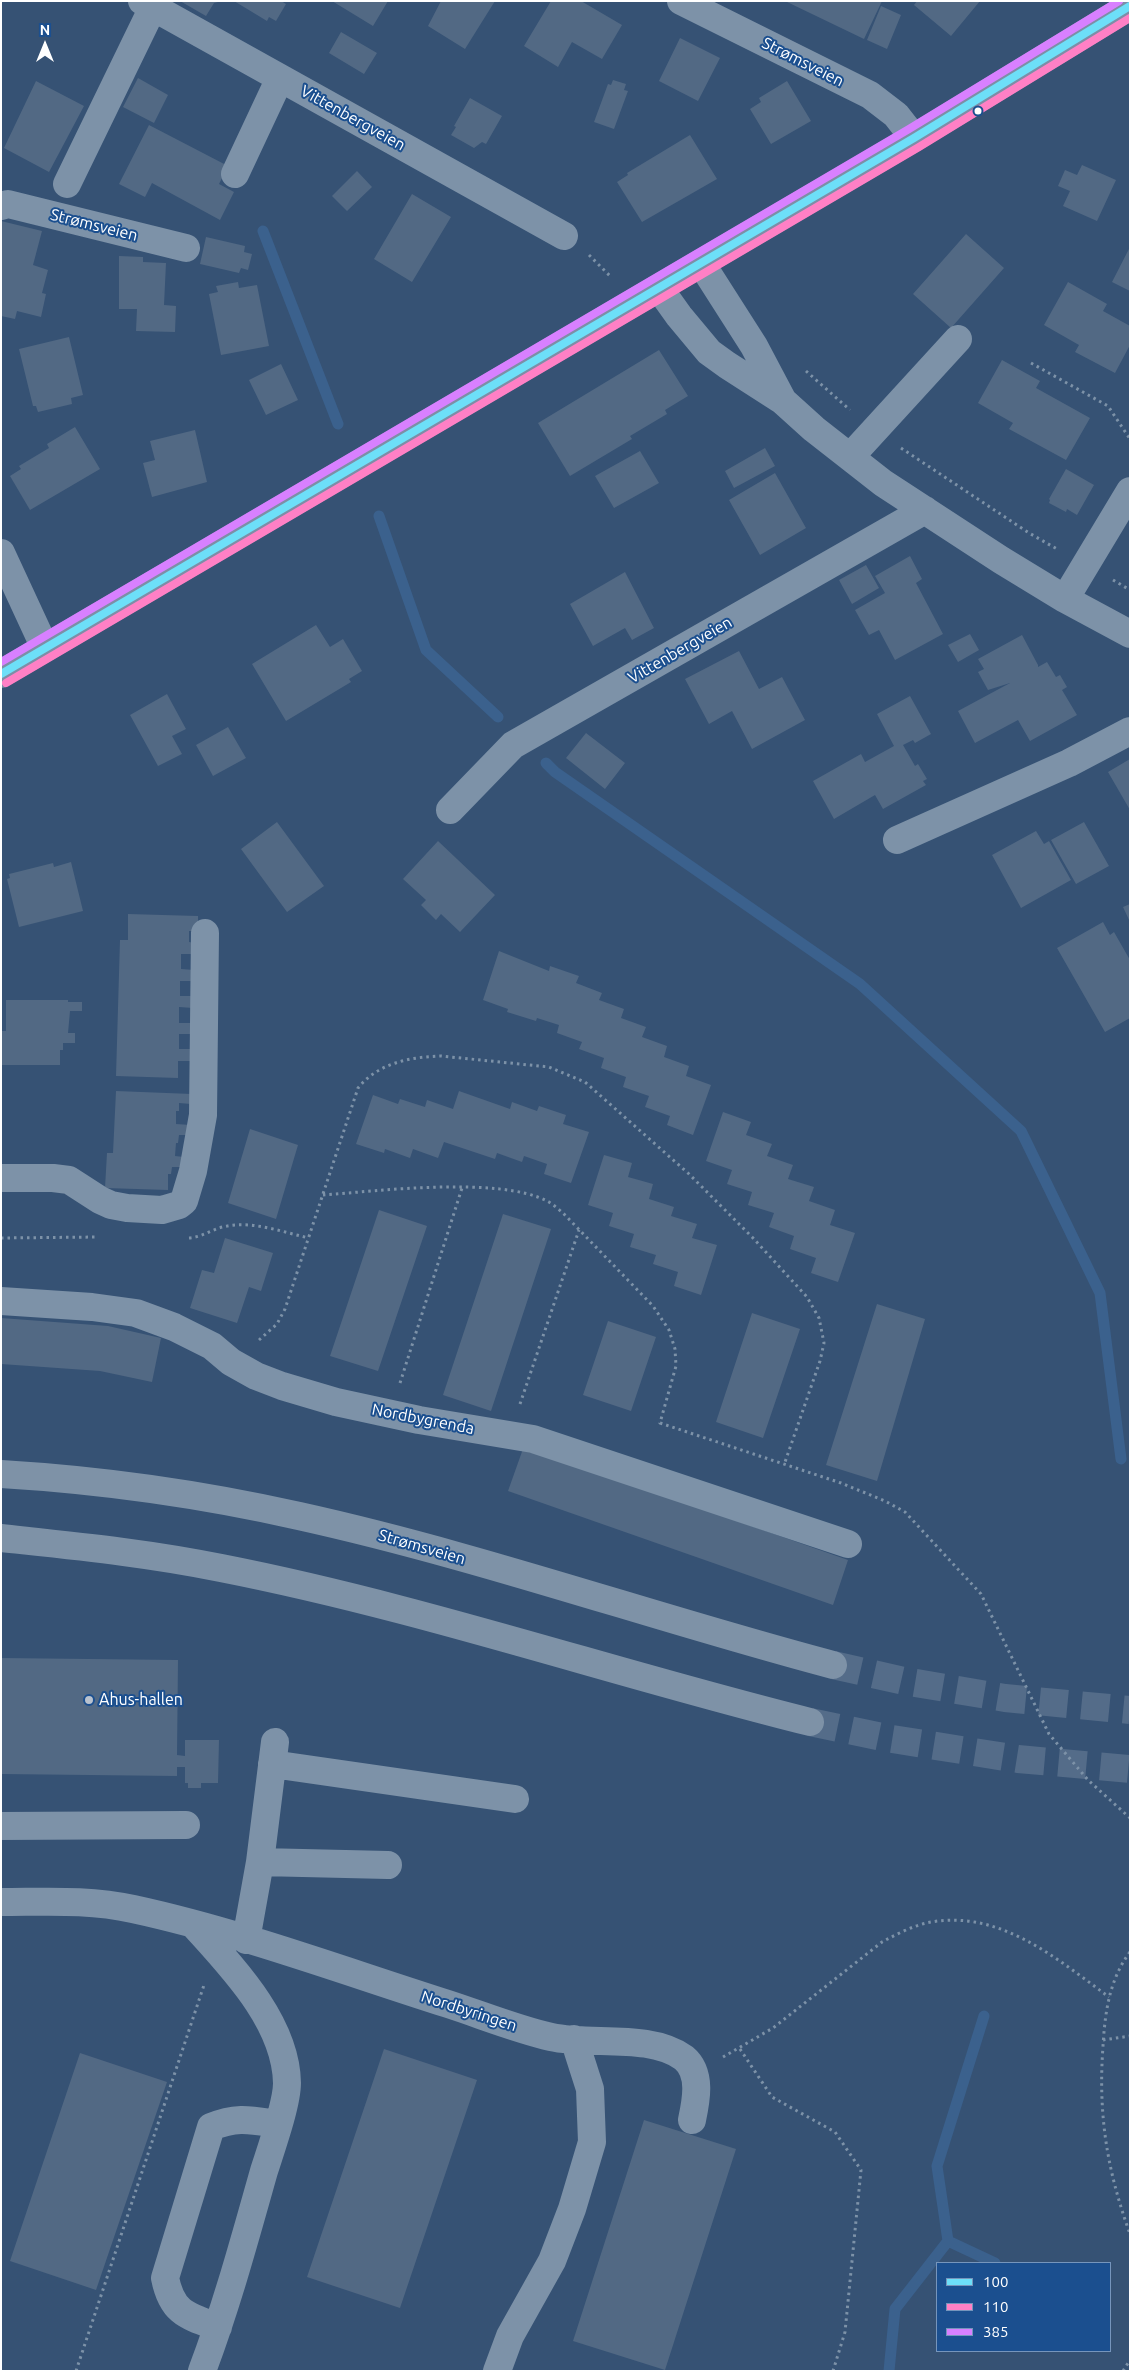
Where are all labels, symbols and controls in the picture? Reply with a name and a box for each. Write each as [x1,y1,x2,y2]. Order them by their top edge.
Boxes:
north arrow [20,20,70,70]
text: N [40,22,50,38]
street label: Strømsveien [759,33,847,91]
street label: Vittenbergveien [297,81,409,155]
unlabelled marker [973,106,983,116]
street label: Strømsveien [48,205,140,245]
street label: Vittenbergveien [625,612,735,688]
street label: Nordbygrenda [370,1400,476,1438]
street label: Strømsveien [376,1525,468,1569]
place label: Ahus-hallen [99,1690,183,1710]
marker: Ahus-hallen [83,1694,95,1706]
street label: Nordbyringen [419,1986,519,2036]
legend [936,2262,1111,2352]
text: 100 [983,2273,1008,2290]
text: 110 [983,2298,1008,2315]
text: 385 [983,2323,1008,2340]

